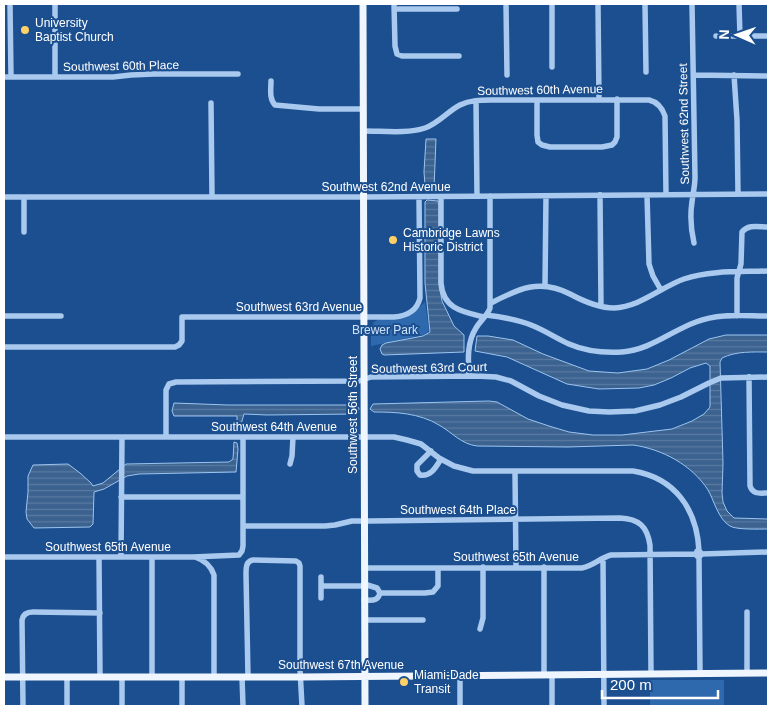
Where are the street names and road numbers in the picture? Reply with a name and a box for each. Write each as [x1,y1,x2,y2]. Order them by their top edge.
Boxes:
street label: Southwest 60th Place [63,58,179,74]
street label: Southwest 62nd Street [676,63,692,185]
street label: Southwest 60th Avenue [477,82,603,98]
street label: Southwest 62nd Avenue [321,180,451,194]
street label: Southwest 63rd Avenue [236,300,363,314]
street label: Southwest 56th Street [346,355,360,474]
street label: Southwest 63rd Court [371,360,488,376]
street label: Southwest 64th Avenue [211,420,337,434]
street label: Southwest 64th Place [400,503,516,517]
street label: Southwest 65th Avenue [45,540,171,554]
street label: Southwest 65th Avenue [453,550,579,564]
street label: Southwest 67th Avenue [278,658,404,672]

